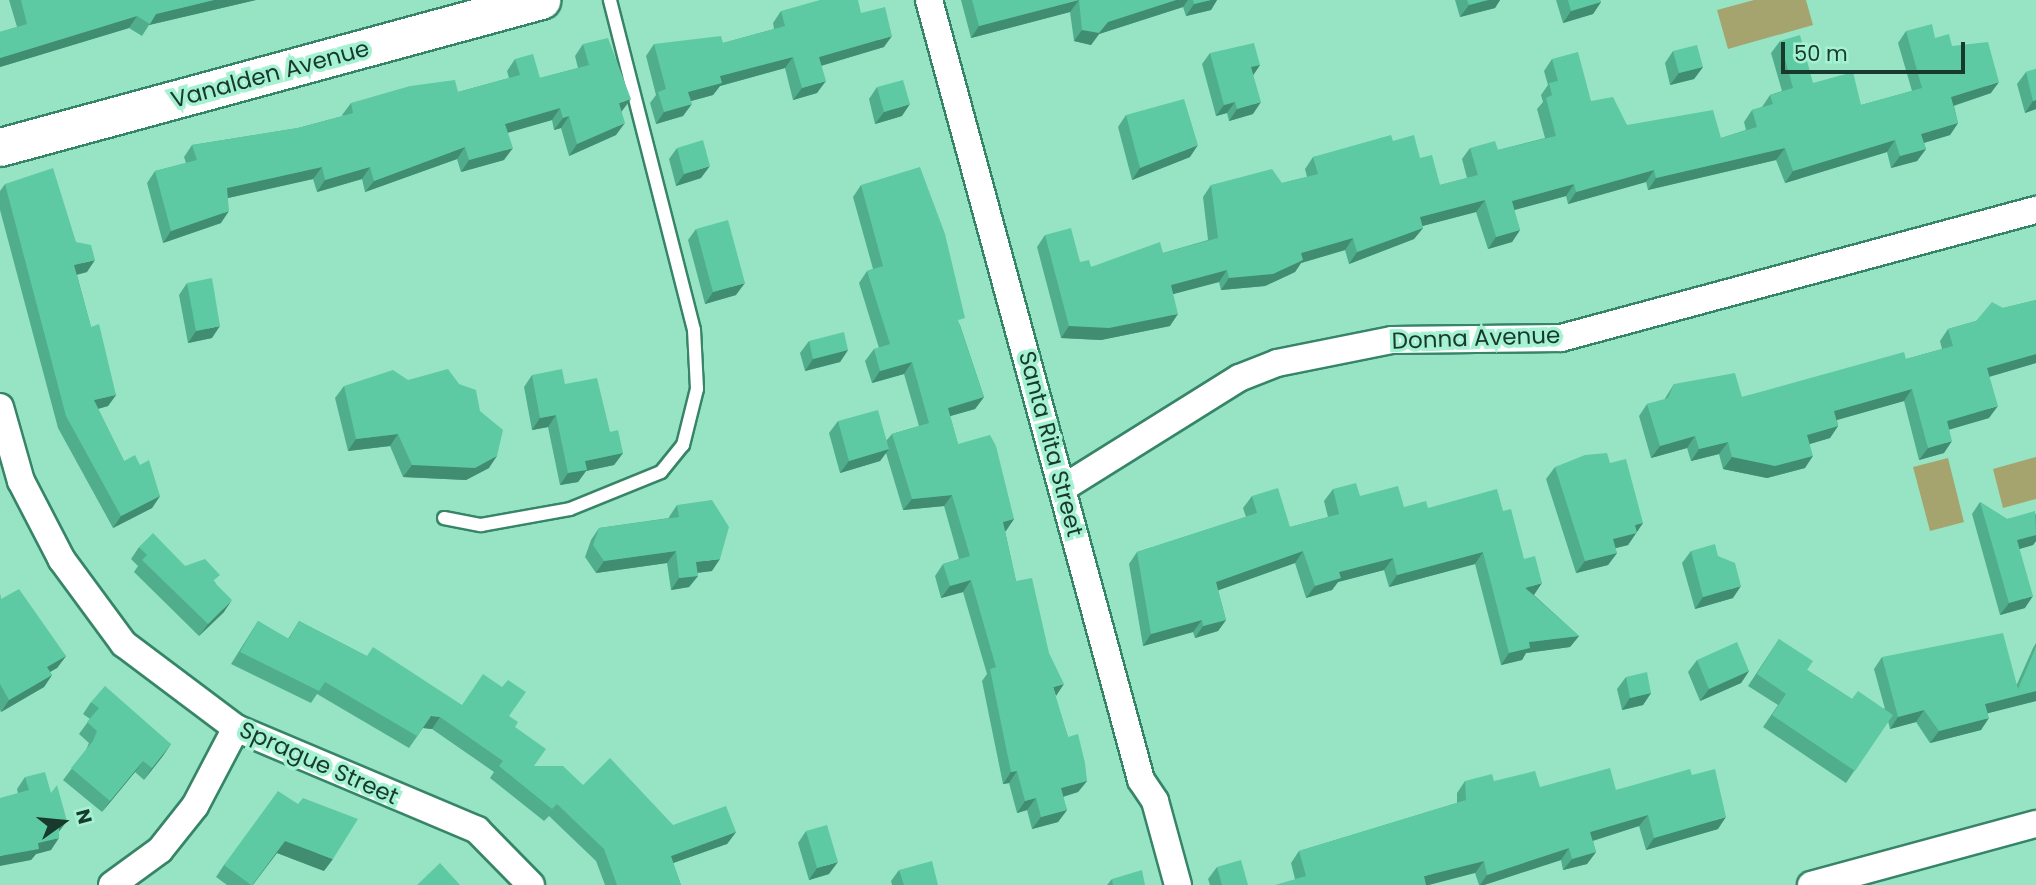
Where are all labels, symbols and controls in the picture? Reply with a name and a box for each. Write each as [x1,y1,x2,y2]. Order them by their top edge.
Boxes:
scale bar [1784,28,1968,72]
street label: Vanalden Avenue [168,34,372,114]
text: 50 m [1794,39,1848,68]
street label: Donna Avenue [1391,321,1561,355]
street label: Santa Rita Street [1013,348,1089,540]
street label: Sprague Street [235,716,403,810]
north arrow [28,787,98,857]
text: N [69,806,99,827]

